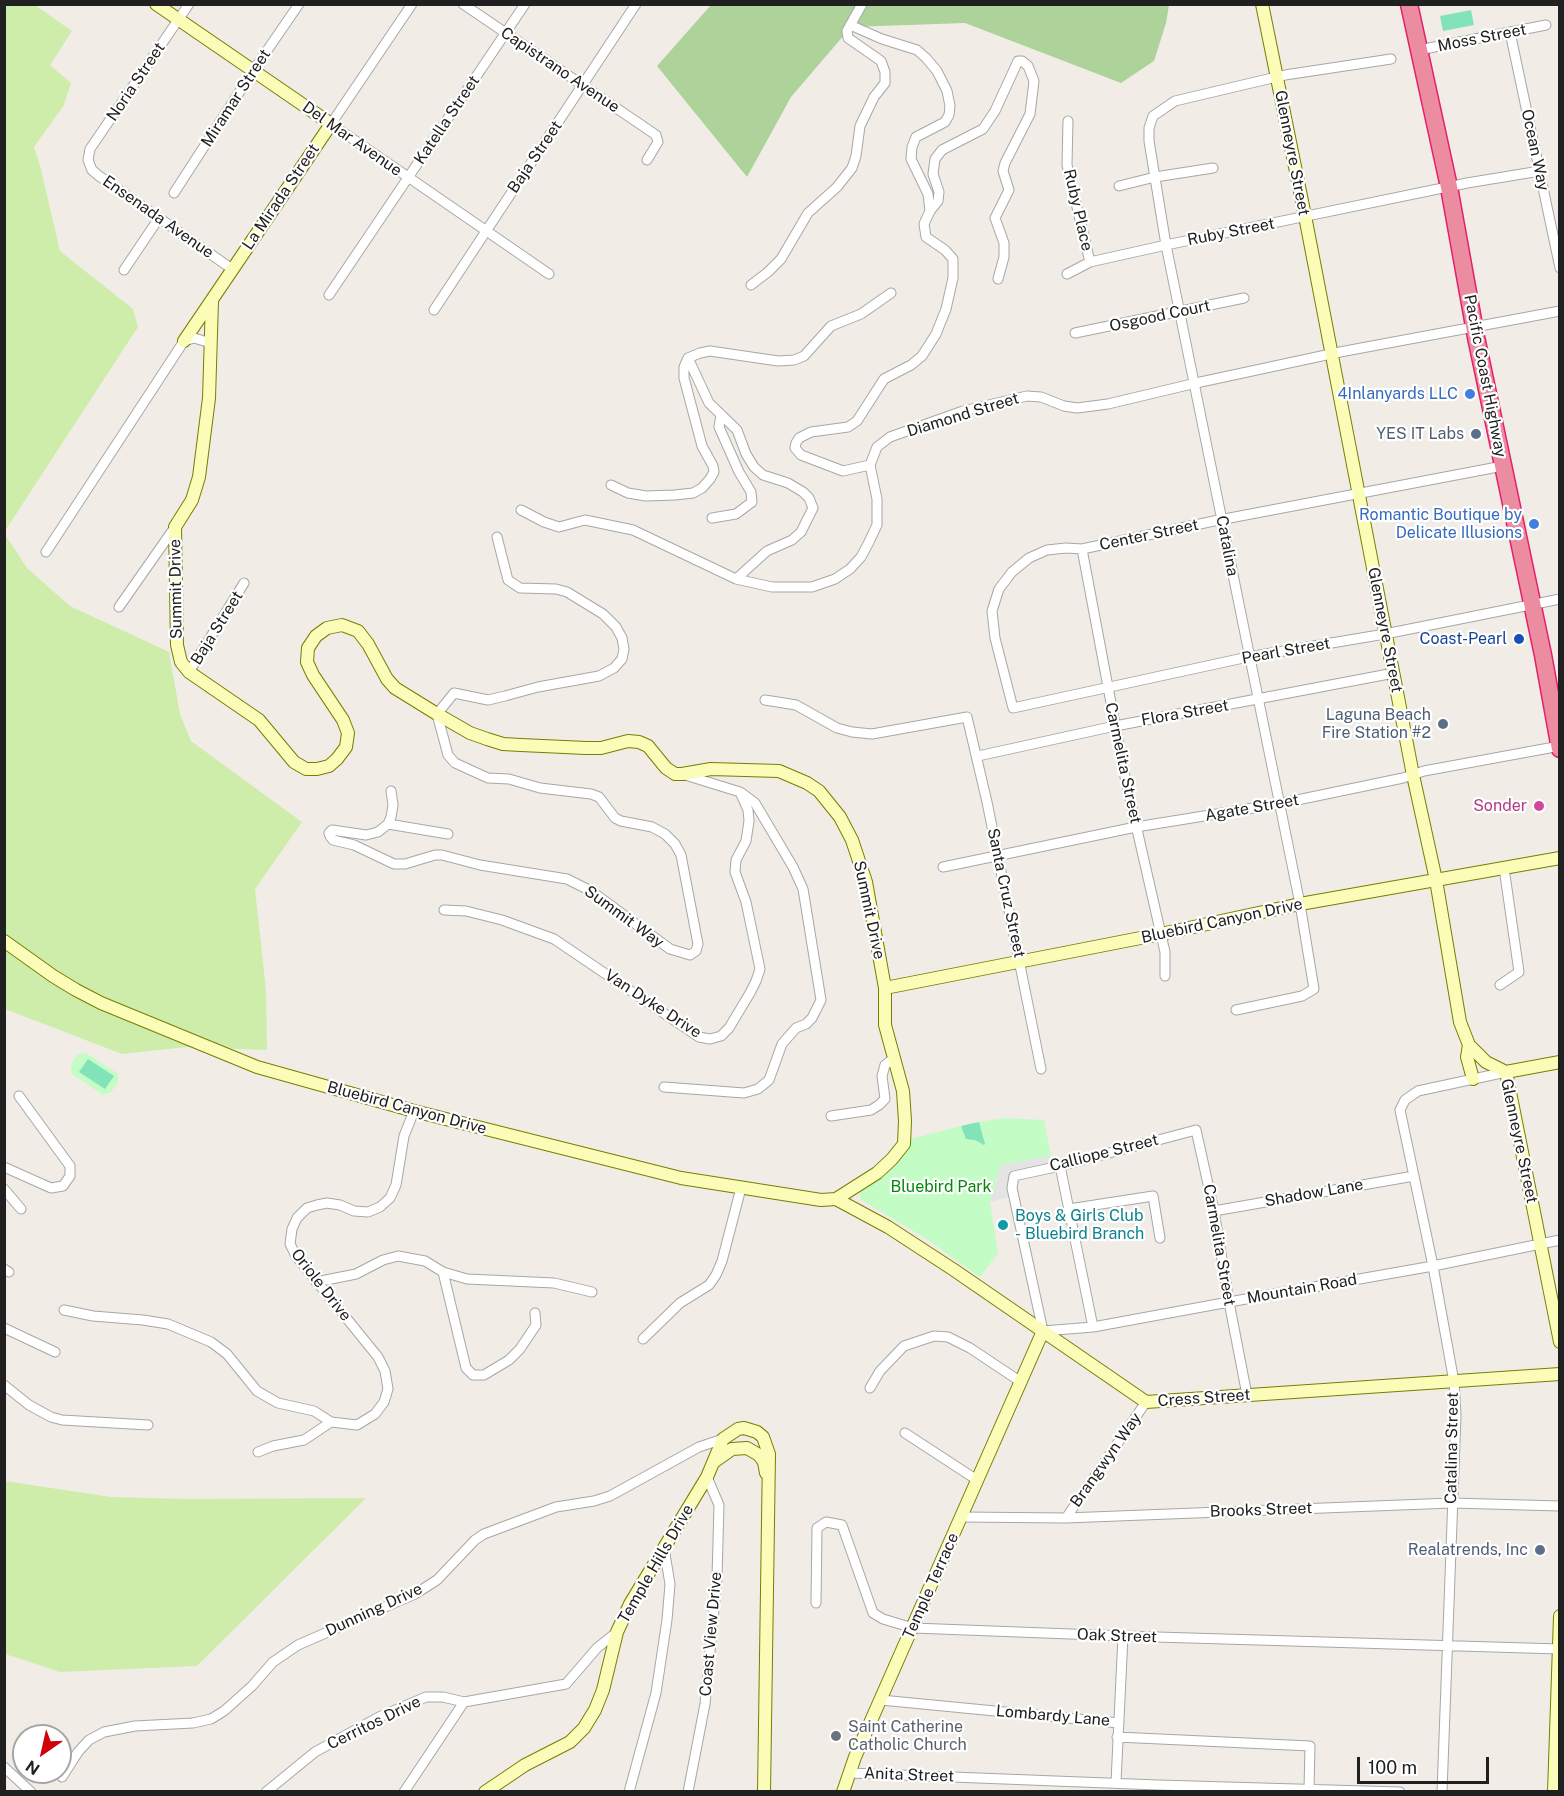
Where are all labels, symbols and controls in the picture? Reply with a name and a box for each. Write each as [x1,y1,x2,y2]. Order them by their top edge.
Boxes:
street label: Moss Street [1436,20,1528,56]
street label: Capistrano Avenue [497,23,623,117]
street label: Noria Street [103,39,169,125]
street label: Miramar Street [197,46,275,150]
street label: Katella Street [410,72,484,168]
street label: Glenneyre Street [1270,89,1314,217]
street label: Del Mar Avenue [299,98,405,180]
street label: Ocean Way [1517,107,1553,193]
street label: Baja Street [504,117,566,197]
street label: La Mirada Street [238,140,324,254]
street label: Ruby Place [1059,167,1097,253]
street label: Ensenada Avenue [99,171,217,263]
street label: Ruby Street [1186,214,1276,250]
street label: Pacific Coast Highway [1460,293,1510,459]
street label: Osgood Court [1108,296,1212,336]
place label: 4Inlanyards LLC [1338,384,1458,404]
marker: 4Inlanyards LLC [1463,387,1477,401]
street label: Diamond Street [905,389,1021,441]
place label: YES IT Labs [1376,424,1464,444]
marker: YES IT Labs [1469,427,1483,441]
place label: Romantic Boutique by Delicate Illusions [1359,505,1522,543]
street label: Catalina [1212,514,1242,578]
street label: Center Street [1098,515,1200,555]
marker: Romantic Boutique by Delicate Illusions [1527,517,1541,531]
street label: Summit Drive [166,539,186,639]
street label: Glenneyre Street [1363,566,1407,694]
street label: Baja Street [187,588,247,668]
place label: Coast-Pearl [1420,629,1507,649]
marker: Coast-Pearl [1512,632,1526,646]
street label: Pearl Street [1240,634,1332,668]
street label: Flora Street [1140,696,1230,730]
street label: Carmelita Street [1101,701,1145,825]
place label: Laguna Beach Fire Station #2 [1322,705,1431,743]
marker: Laguna Beach Fire Station #2 [1436,717,1450,731]
street label: Agate Street [1204,790,1300,826]
place label: Sonder [1473,796,1527,816]
marker: Sonder [1532,799,1546,813]
street label: Santa Cruz Street [983,826,1029,960]
street label: Summit Drive [849,859,889,961]
street label: Summit Way [581,882,667,952]
street label: Bluebird Canyon Drive [1140,895,1304,947]
street label: Van Dyke Drive [601,966,705,1042]
street label: Bluebird Canyon Drive [325,1077,489,1139]
street label: Glenneyre Street [1496,1077,1542,1205]
street label: Calliope Street [1048,1130,1160,1176]
street label: Shadow Lane [1263,1175,1365,1211]
park label: Bluebird Park [891,1177,991,1197]
street label: Carmelita Street [1199,1183,1239,1307]
place label: Boys & Girls Club - Bluebird Branch [1015,1206,1144,1244]
marker: Boys & Girls Club - Bluebird Branch [996,1218,1010,1232]
street label: Oriole Drive [287,1245,355,1325]
street label: Mountain Road [1245,1270,1359,1308]
street label: Cress Street [1157,1385,1251,1411]
street label: Catalina Street [1441,1392,1463,1504]
street label: Brangwyn Way [1066,1409,1146,1511]
street label: Brooks Street [1209,1499,1313,1521]
street label: Temple Hills Drive [614,1501,698,1627]
street label: Temple Terrace [899,1530,963,1642]
place label: Realatrends, Inc [1408,1540,1528,1560]
marker: Realatrends, Inc [1533,1543,1547,1557]
street label: Coast View Drive [696,1571,726,1697]
street label: Dunning Drive [323,1579,425,1641]
street label: Oak Street [1077,1625,1157,1647]
street label: Cerritos Drive [324,1692,424,1754]
street label: Lombardy Lane [995,1701,1111,1731]
place label: Saint Catherine Catholic Church [848,1717,967,1755]
north arrow [12,1724,72,1784]
marker: Saint Catherine Catholic Church [829,1729,843,1743]
scale bar [1360,1745,1492,1783]
text: N [22,1756,43,1779]
text: 100 m [1368,1757,1417,1778]
street label: Anita Street [864,1764,954,1786]

